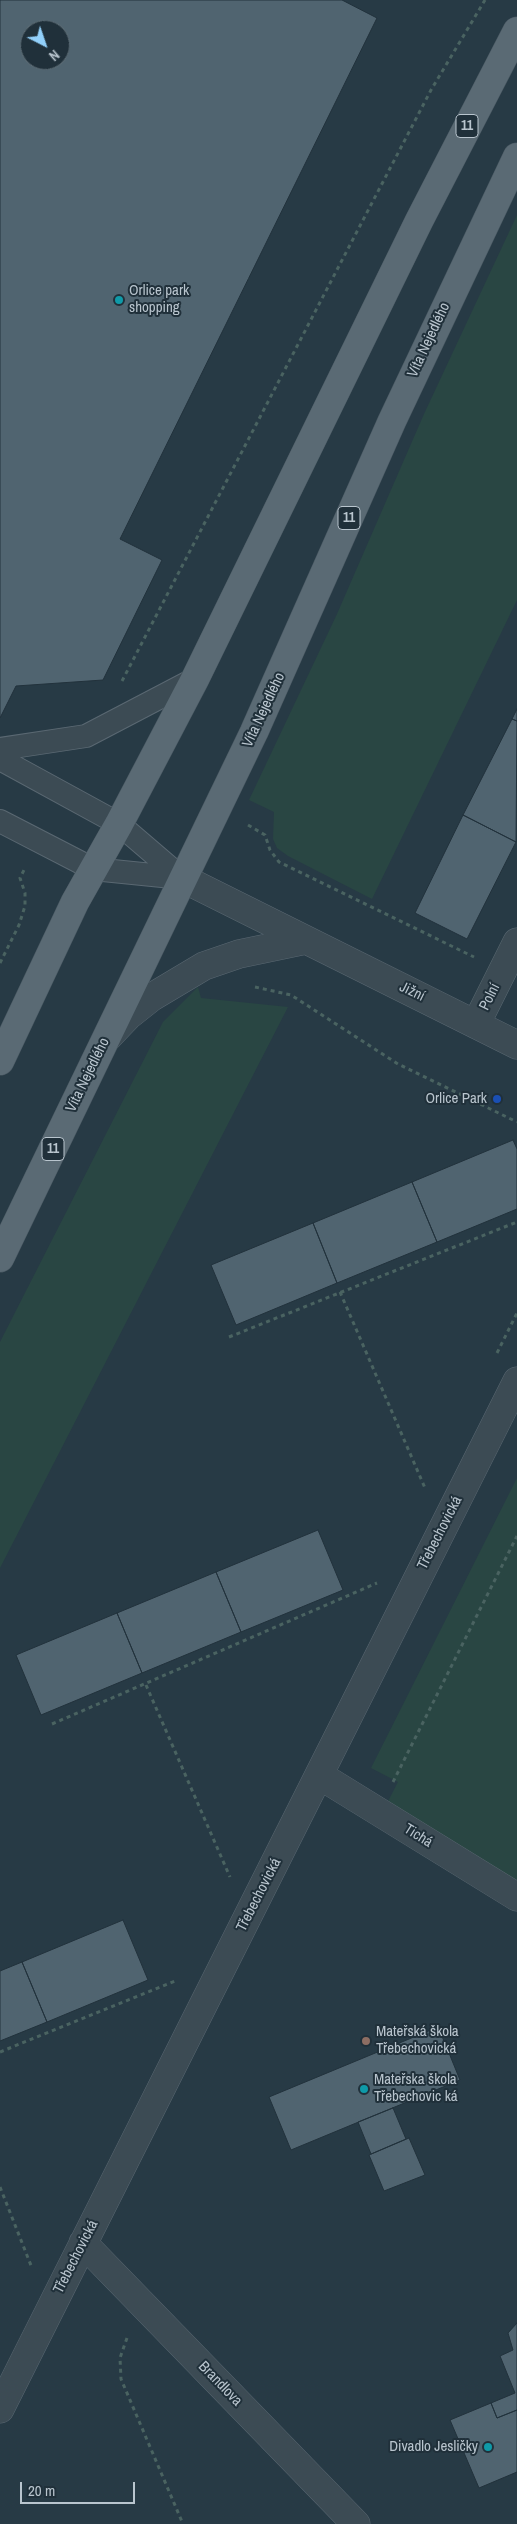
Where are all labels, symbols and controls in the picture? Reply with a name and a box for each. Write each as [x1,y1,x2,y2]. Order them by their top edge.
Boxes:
north arrow [20,20,70,70]
text: N [45,46,63,65]
road number: 11 [456,114,478,138]
place label: Orlice park shopping [129,282,189,317]
marker: Orlice park shopping [113,294,125,306]
street label: Víta Nejedlého [404,300,454,380]
road number: 11 [338,506,360,530]
street label: Víta Nejedlého [239,670,289,750]
street label: Jižní [396,978,428,1006]
street label: Polní [476,980,504,1014]
street label: Víta Nejedlého [62,1035,114,1115]
place label: Orlice Park [425,1090,487,1108]
marker: Orlice Park [491,1093,503,1105]
road number: 11 [42,1138,64,1160]
street label: Třebechovická [414,1493,466,1573]
street label: Tichá [400,1820,436,1852]
street label: Třebechovická [233,1855,285,1935]
place label: Mateřská škola Třebechovická [376,2023,459,2058]
marker: Mateřská škola Třebechovická [360,2035,372,2047]
place label: Mateřska škola Třebechovic ká [374,2071,458,2106]
marker: Mateřska škola Třebechovic ká [358,2083,370,2095]
street label: Třebechovická [50,2217,102,2297]
street label: Brandlova [194,2358,246,2410]
place label: Divadlo Jesličky [389,2438,478,2456]
marker: Divadlo Jesličky [482,2441,494,2453]
scale bar [22,2472,138,2504]
text: 20 m [28,2480,55,2501]

